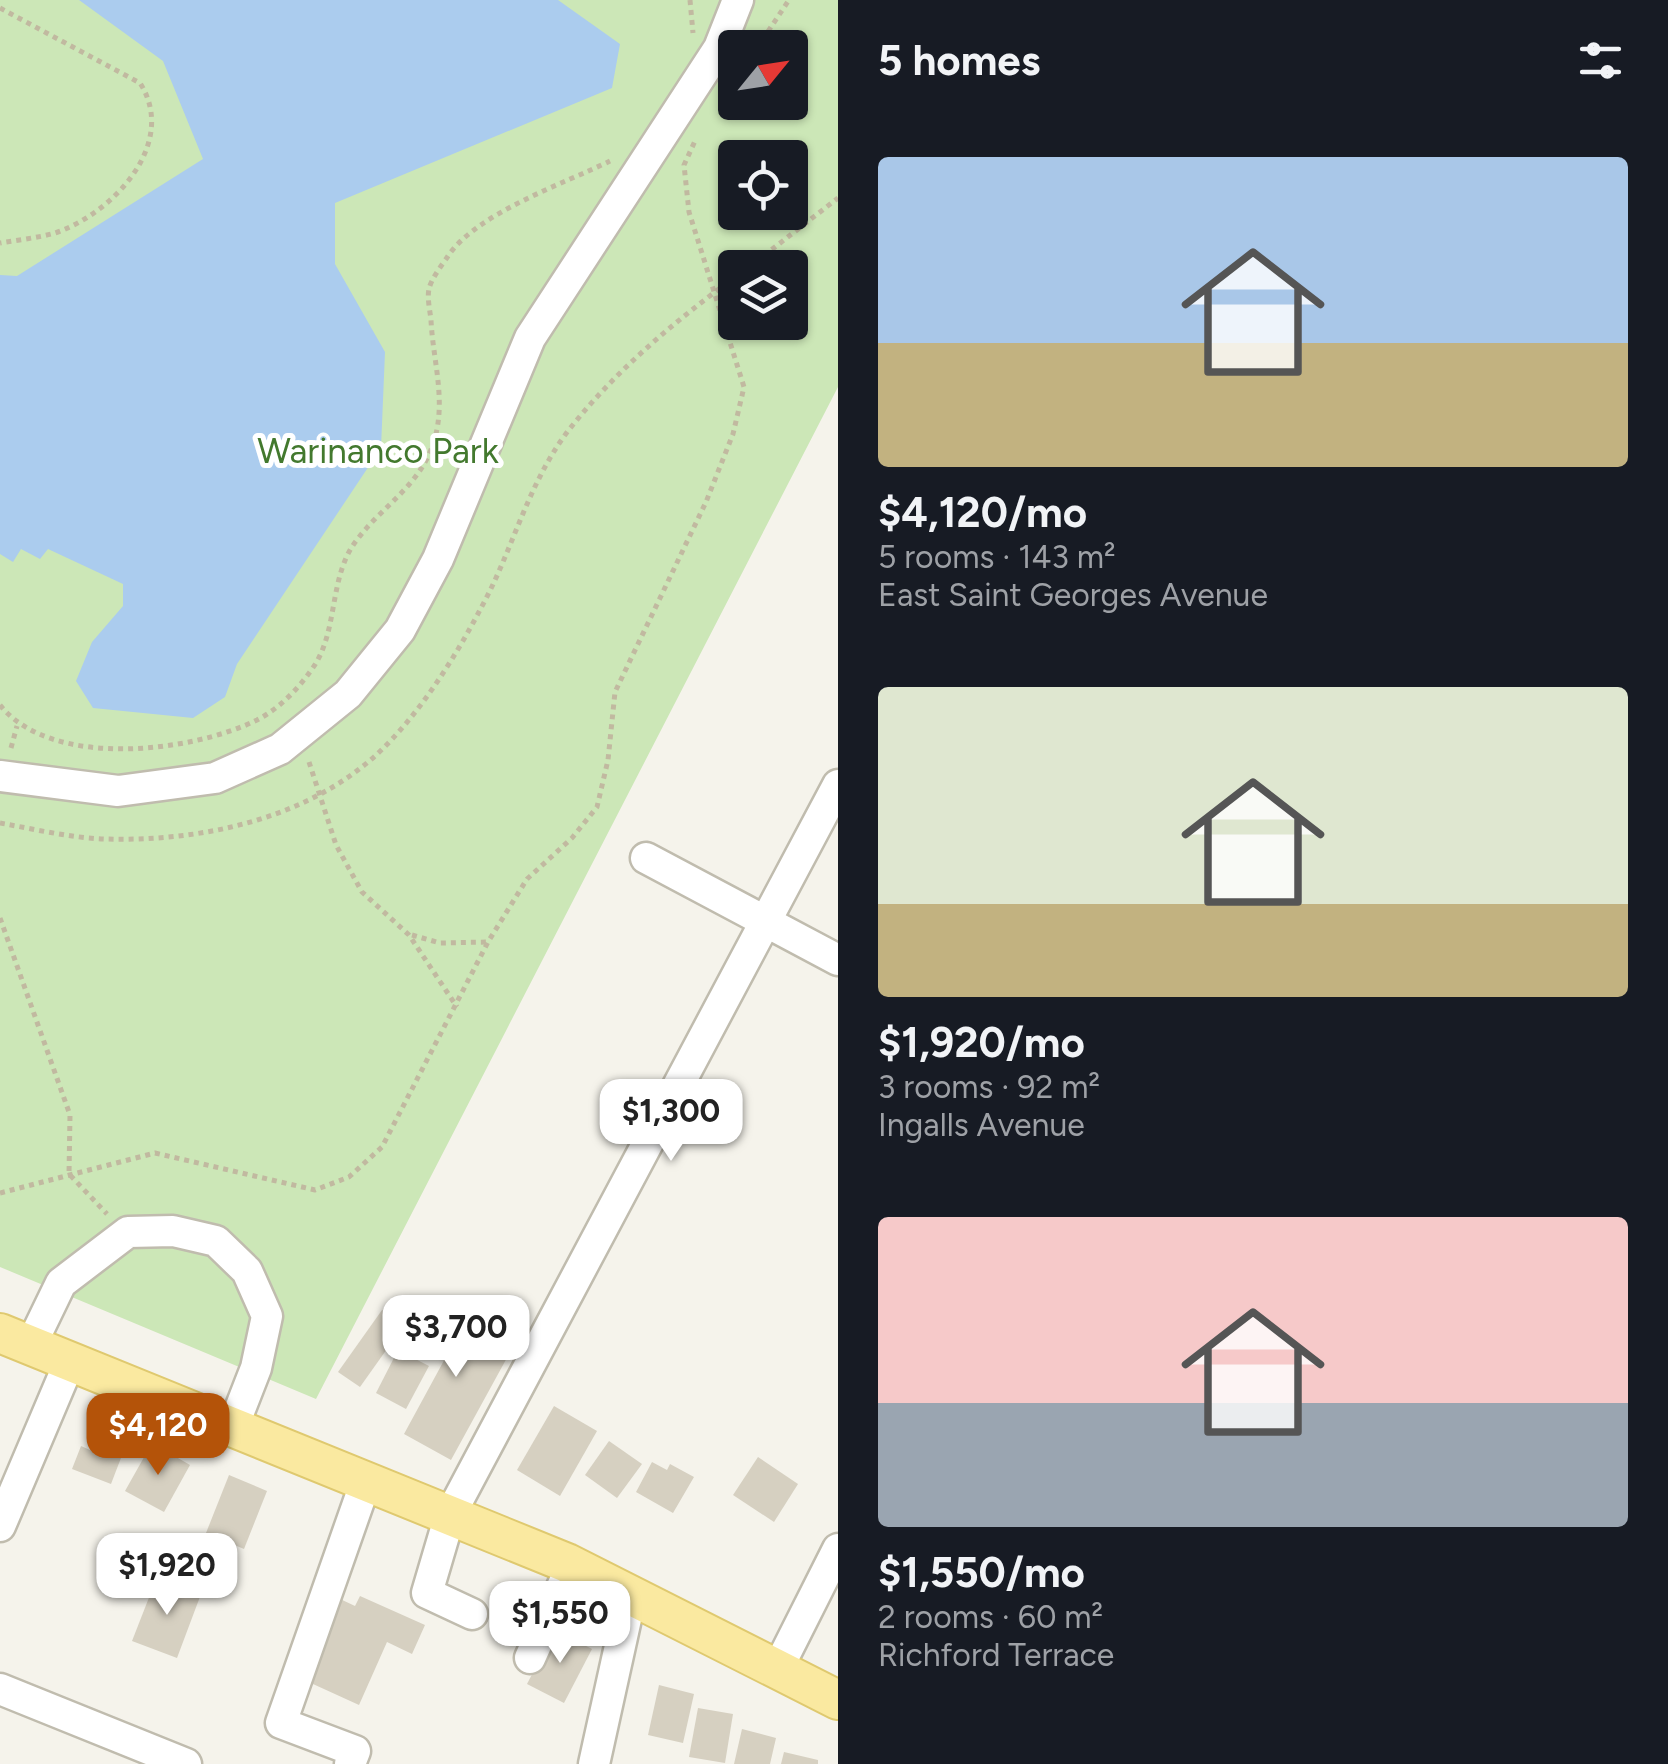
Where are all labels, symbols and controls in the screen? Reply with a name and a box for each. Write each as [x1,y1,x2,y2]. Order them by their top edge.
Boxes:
north arrow [718,30,808,120]
map controls [718,30,808,340]
icon: filters [1573,33,1628,88]
text: 5 homes [878,35,1040,86]
button: locate [718,140,808,230]
icon: home [1163,222,1343,402]
button: layers [718,250,808,340]
park label: Warinanco Park [257,430,499,472]
text: $4,120/mo [878,487,1087,538]
text: 5 rooms · 143 m² [878,538,1116,576]
text: East Saint Georges Avenue [878,576,1268,614]
icon: home [1163,752,1343,932]
text: $1,920/mo [878,1017,1085,1068]
text: 3 rooms · 92 m² [878,1068,1100,1106]
pin: $1,300 [590,1079,752,1164]
text: $1,300 [622,1092,720,1130]
text: Ingalls Avenue [878,1106,1085,1144]
icon: home [1163,1282,1343,1462]
pin: $3,700 [375,1295,537,1380]
text: $3,700 [404,1308,508,1346]
pin: $4,120 [77,1393,239,1478]
text: $4,120 [109,1406,207,1444]
pin: $1,920 [86,1533,248,1618]
text: $1,920 [118,1546,216,1584]
text: $1,550/mo [878,1547,1085,1598]
pin: $1,550 [479,1581,641,1666]
text: $1,550 [511,1594,609,1632]
text: 2 rooms · 60 m² [878,1598,1103,1636]
text: Richford Terrace [878,1636,1114,1674]

